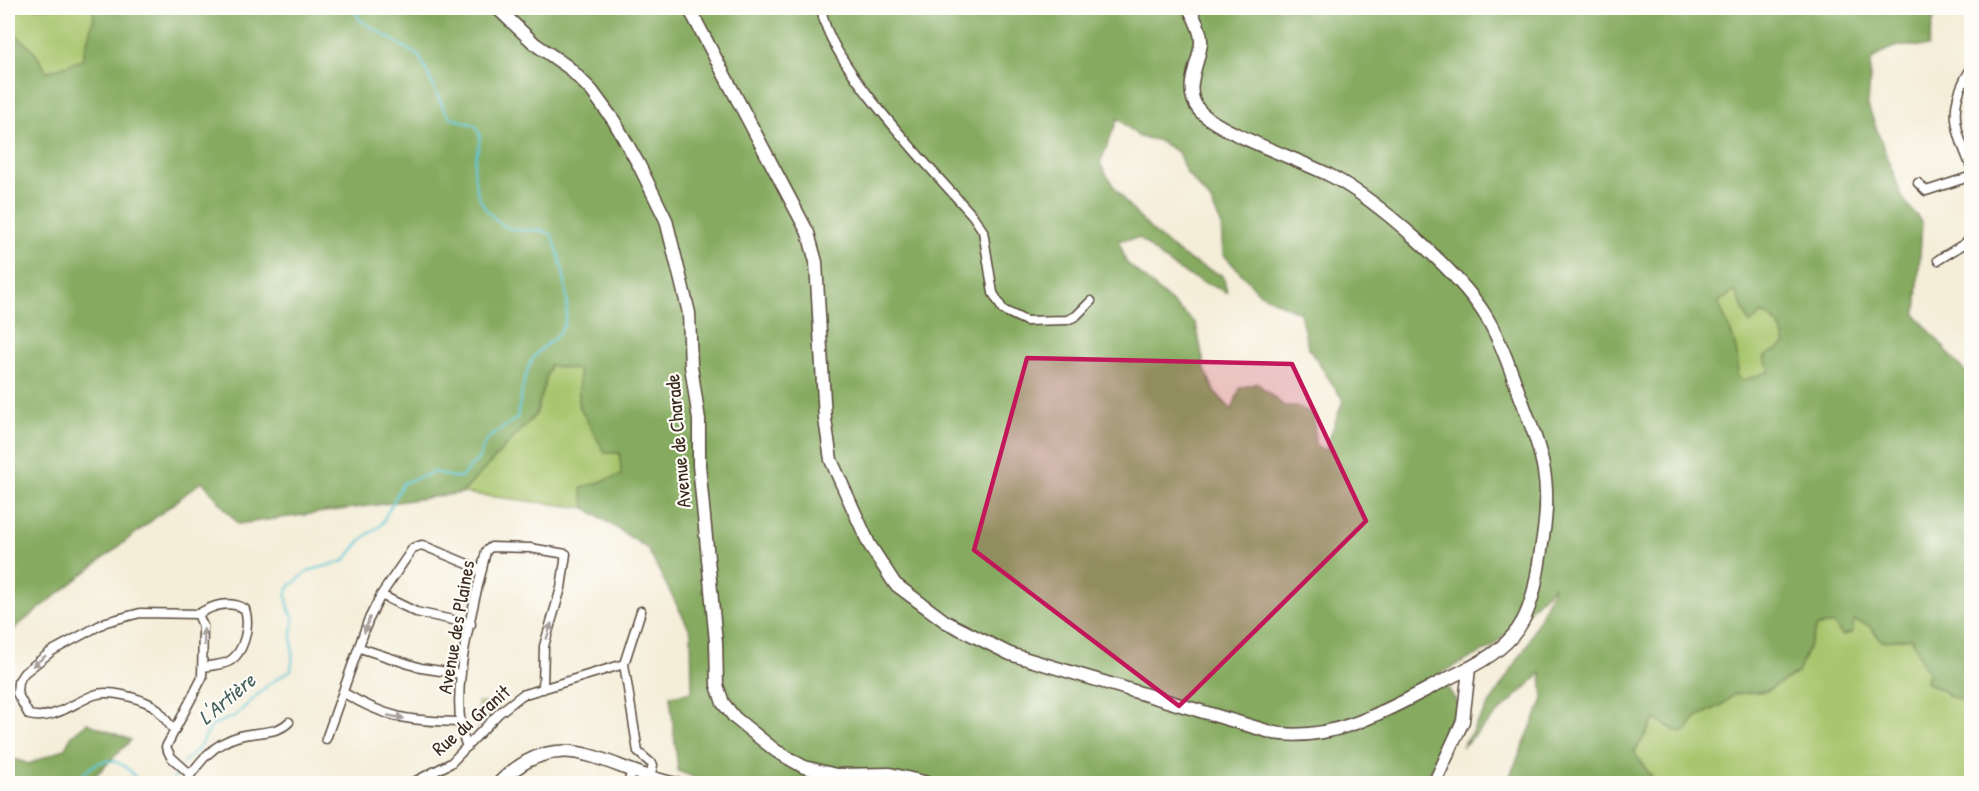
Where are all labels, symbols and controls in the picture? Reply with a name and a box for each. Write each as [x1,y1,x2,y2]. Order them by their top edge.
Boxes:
street label: Avenue de Charade [658,373,697,509]
street label: Avenue des Plaines [430,558,481,696]
one-way arrow [362,616,372,634]
one-way arrow [545,622,554,640]
one-way arrow [199,627,208,646]
one-way arrow [31,655,47,668]
water label: L'Artière [192,665,263,731]
street label: Rue du Granit [426,677,516,761]
one-way arrow [387,713,406,722]

